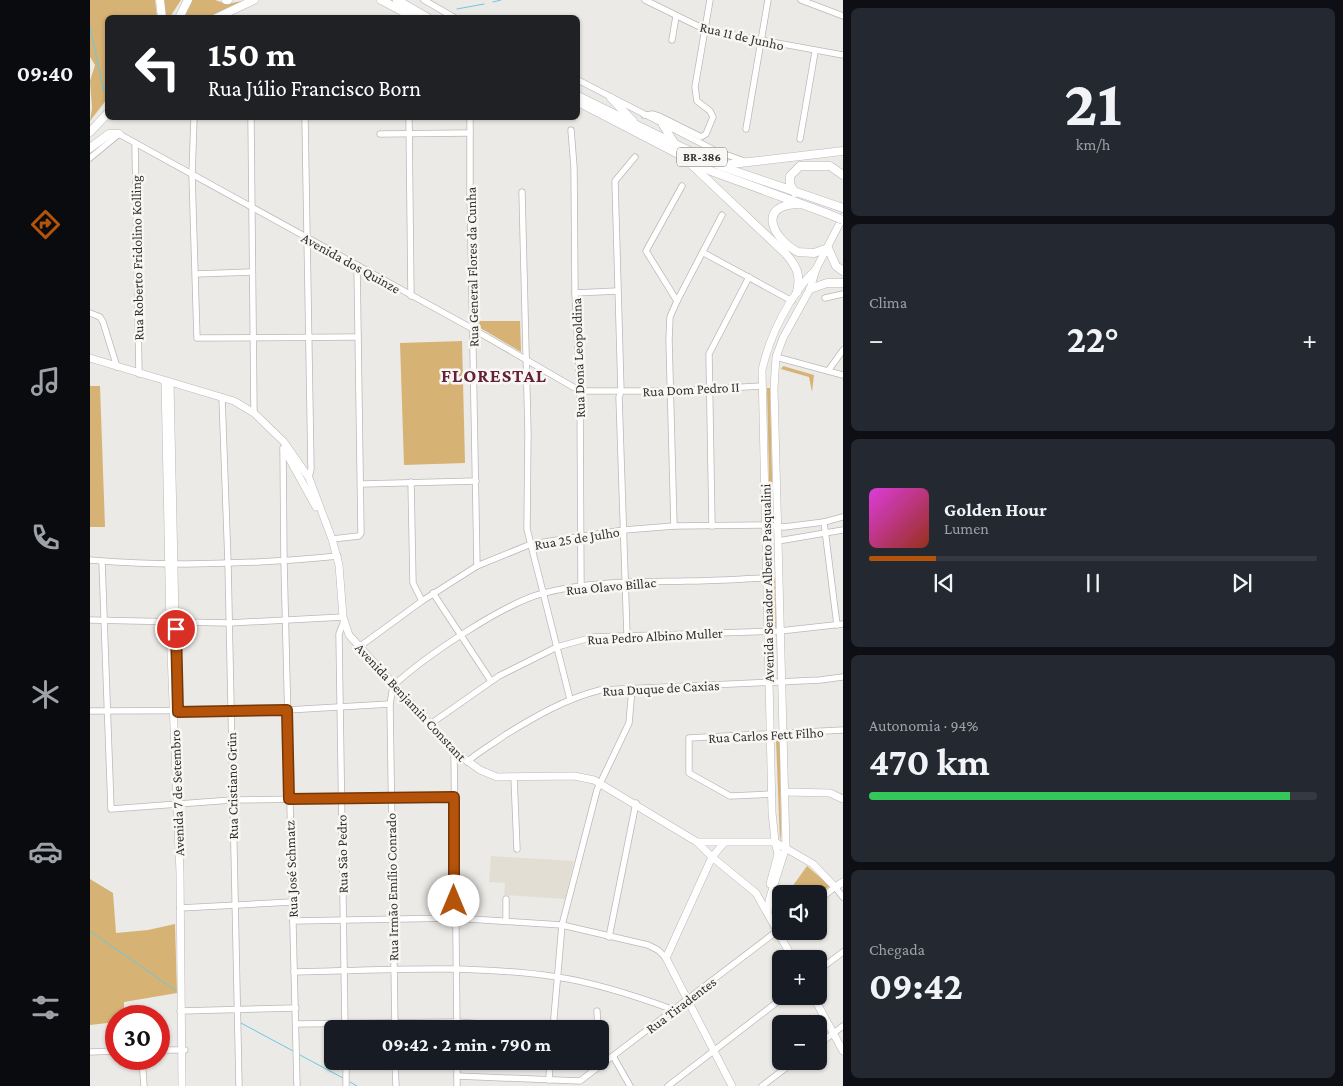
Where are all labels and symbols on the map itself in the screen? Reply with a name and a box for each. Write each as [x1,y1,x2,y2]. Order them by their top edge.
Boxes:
street label: Rua 11 de Junho [698,19,786,53]
road number: BR-386 [677,148,727,166]
street label: Rua Roberto Fridolino Kolling [128,175,146,341]
street label: Rua General Flores da Cunha [463,186,481,347]
street label: Avenida dos Quinze [299,229,403,297]
street label: Rua Dona Leopoldina [568,297,588,418]
district label: FLORESTAL [441,365,547,386]
street label: Rua Dom Pedro II [642,378,740,400]
street label: Avenida Senador Alberto Pasqualini [757,483,777,683]
street label: Rua 25 de Julho [533,523,621,553]
street label: Rua Olavo Billac [565,574,657,598]
pin [155,608,197,650]
street label: Rua Pedro Albino Muller [587,624,723,648]
street label: Avenida Benjamin Constant [351,640,470,765]
street label: Rua Duque de Caxias [602,677,720,699]
street label: Rua Carlos Fett Filho [708,724,824,746]
street label: Avenida 7 de Setembro [167,729,187,856]
street label: Rua Cristiano Grün [223,732,241,840]
street label: Rua Irmão Emílio Conrado [383,813,401,961]
street label: Rua São Pedro [333,815,351,893]
street label: Rua José Schmatz [281,820,301,918]
position arrow [427,874,479,926]
street label: Rua Tiradentes [643,973,719,1037]
speed limit sign: 30 [105,1005,170,1070]

